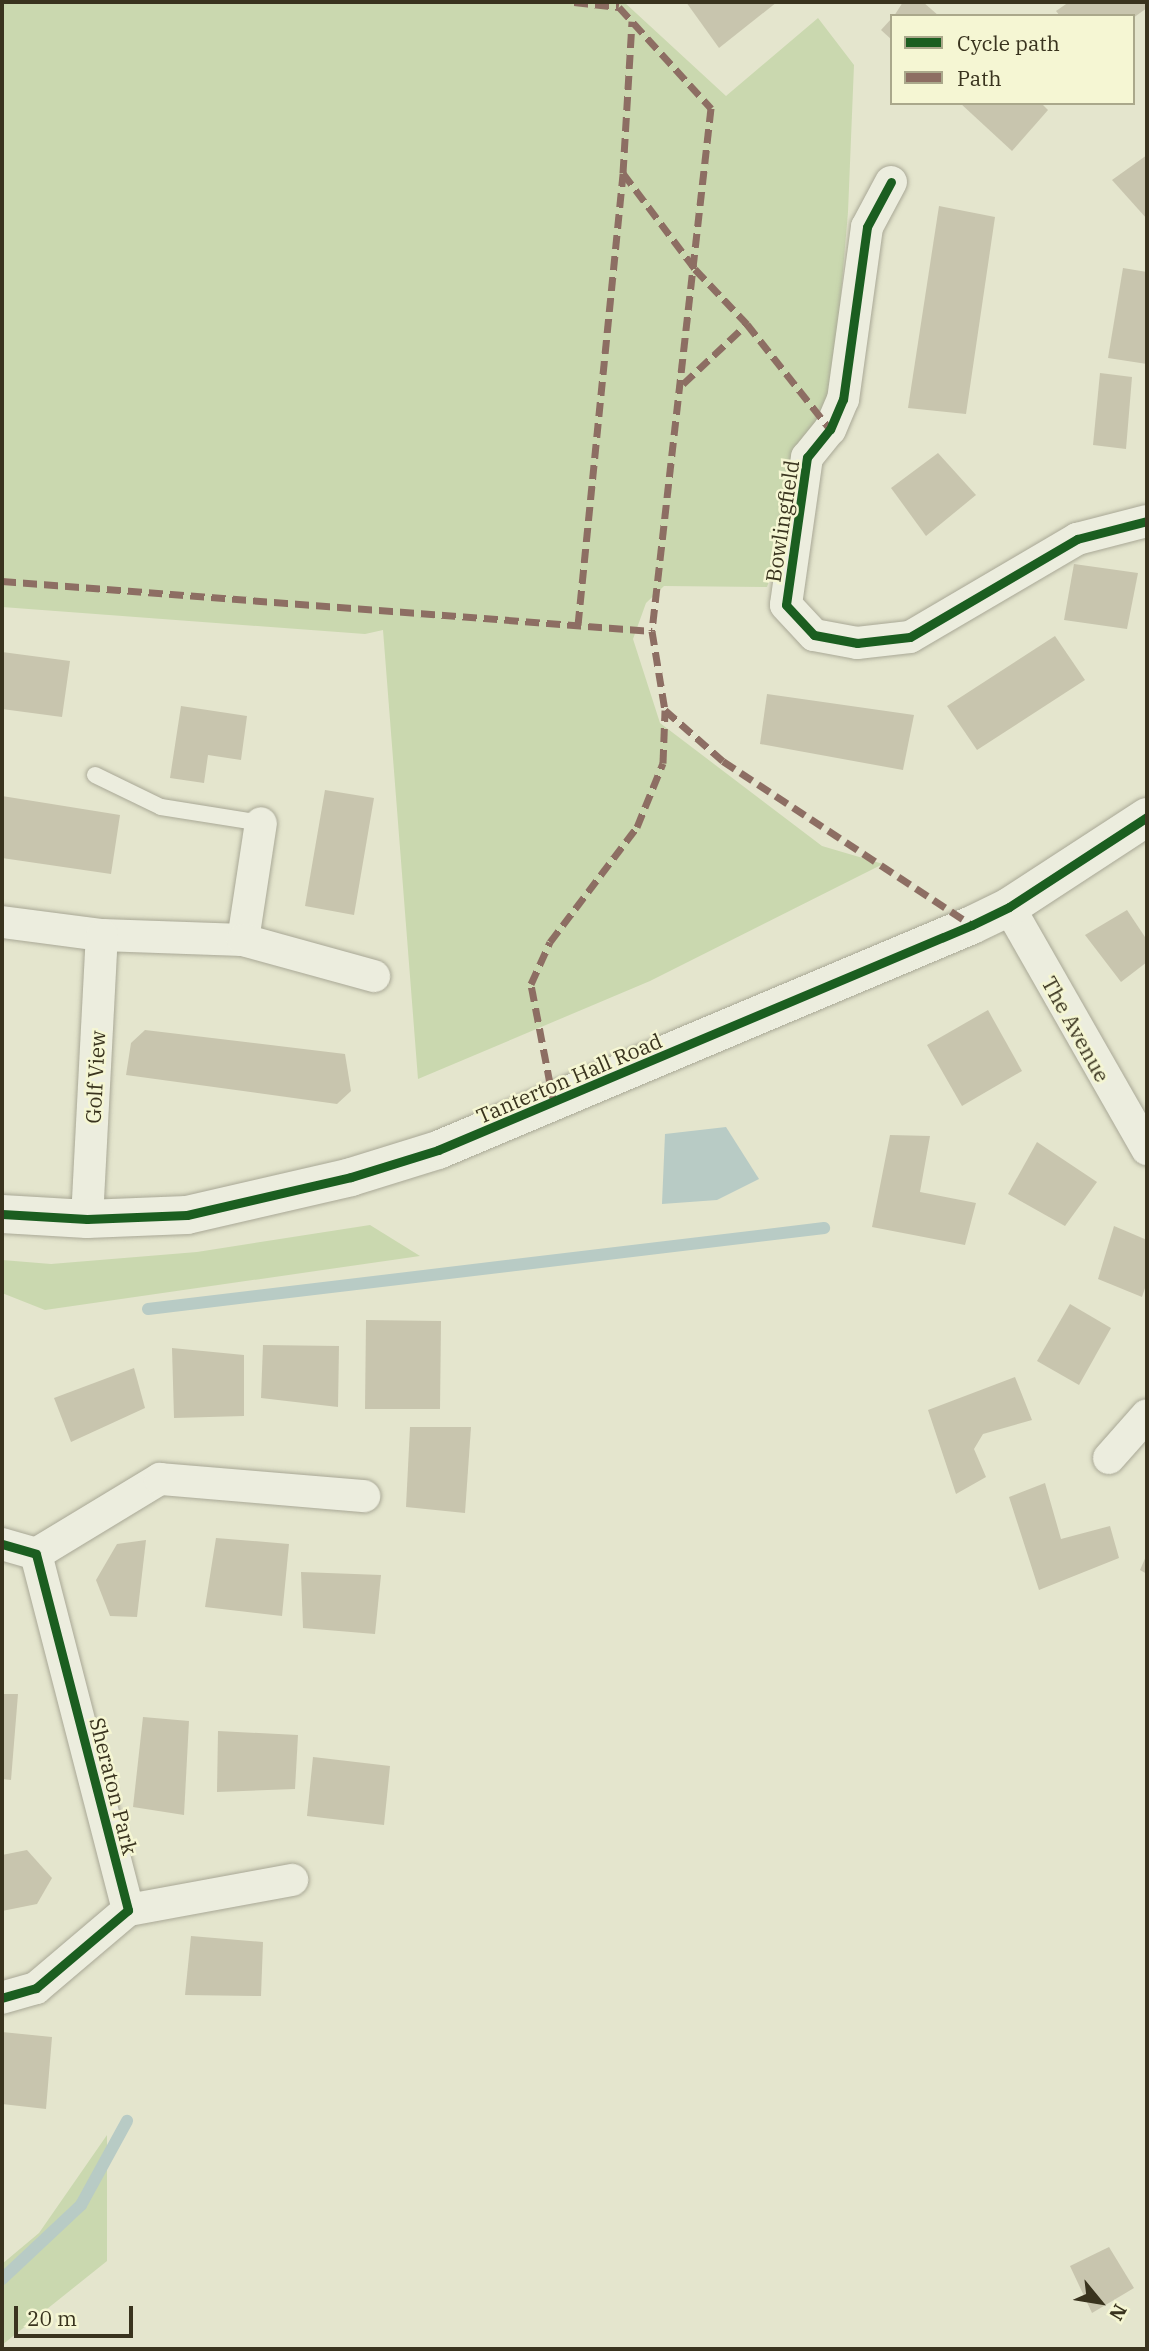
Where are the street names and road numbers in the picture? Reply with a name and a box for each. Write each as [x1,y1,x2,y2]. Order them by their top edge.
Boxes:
street label: Bowlingfield [760,458,804,584]
street label: The Avenue [1037,972,1115,1086]
street label: Tanterton Hall Road [472,1028,666,1128]
street label: Golf View [80,1030,110,1124]
street label: Sheraton Park [85,1715,143,1857]

